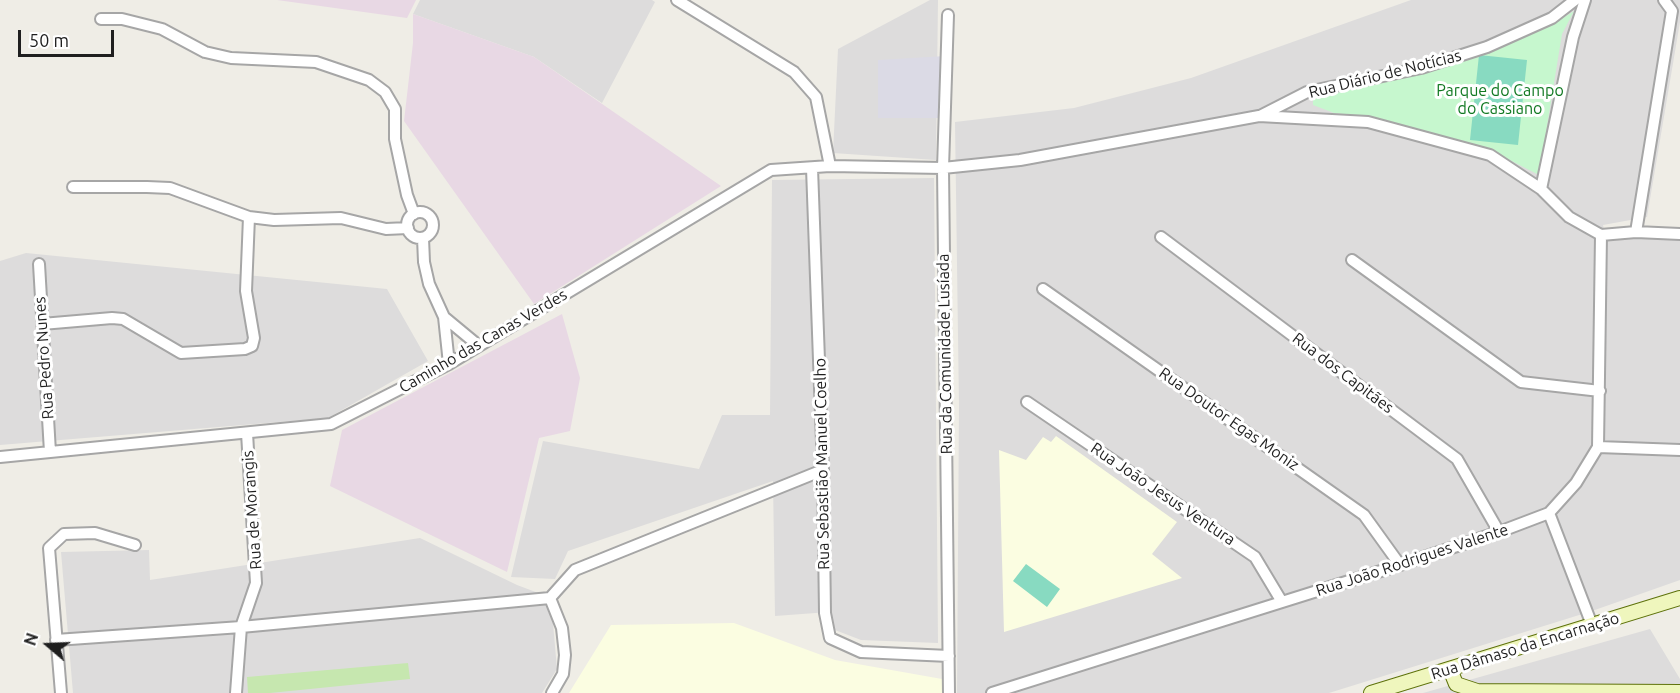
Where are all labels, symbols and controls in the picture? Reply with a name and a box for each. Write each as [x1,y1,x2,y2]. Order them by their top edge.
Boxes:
scale bar [21,18,117,56]
text: 50 m [29,30,69,50]
street label: Rua Diário de Notícias [1307,46,1463,102]
park label: Parque do Campo do Cassiano [1436,81,1564,119]
street label: Rua da Comunidade Lusíada [934,253,956,455]
street label: Caminho das Canas Verdes [396,285,570,397]
street label: Rua Pedro Nunes [30,296,58,420]
street label: Rua dos Capitães [1289,329,1397,417]
street label: Rua Sebastião Manuel Coelho [811,358,833,570]
street label: Rua Doutor Egas Moniz [1155,363,1303,475]
street label: Rua João Jesus Ventura [1087,438,1239,550]
street label: Rua de Morangis [238,450,266,570]
street label: Rua João Rodrigues Valente [1313,520,1511,600]
street label: Rua Dâmaso da Encarnação [1429,608,1621,684]
north arrow [18,615,78,675]
text: N [21,631,41,648]

